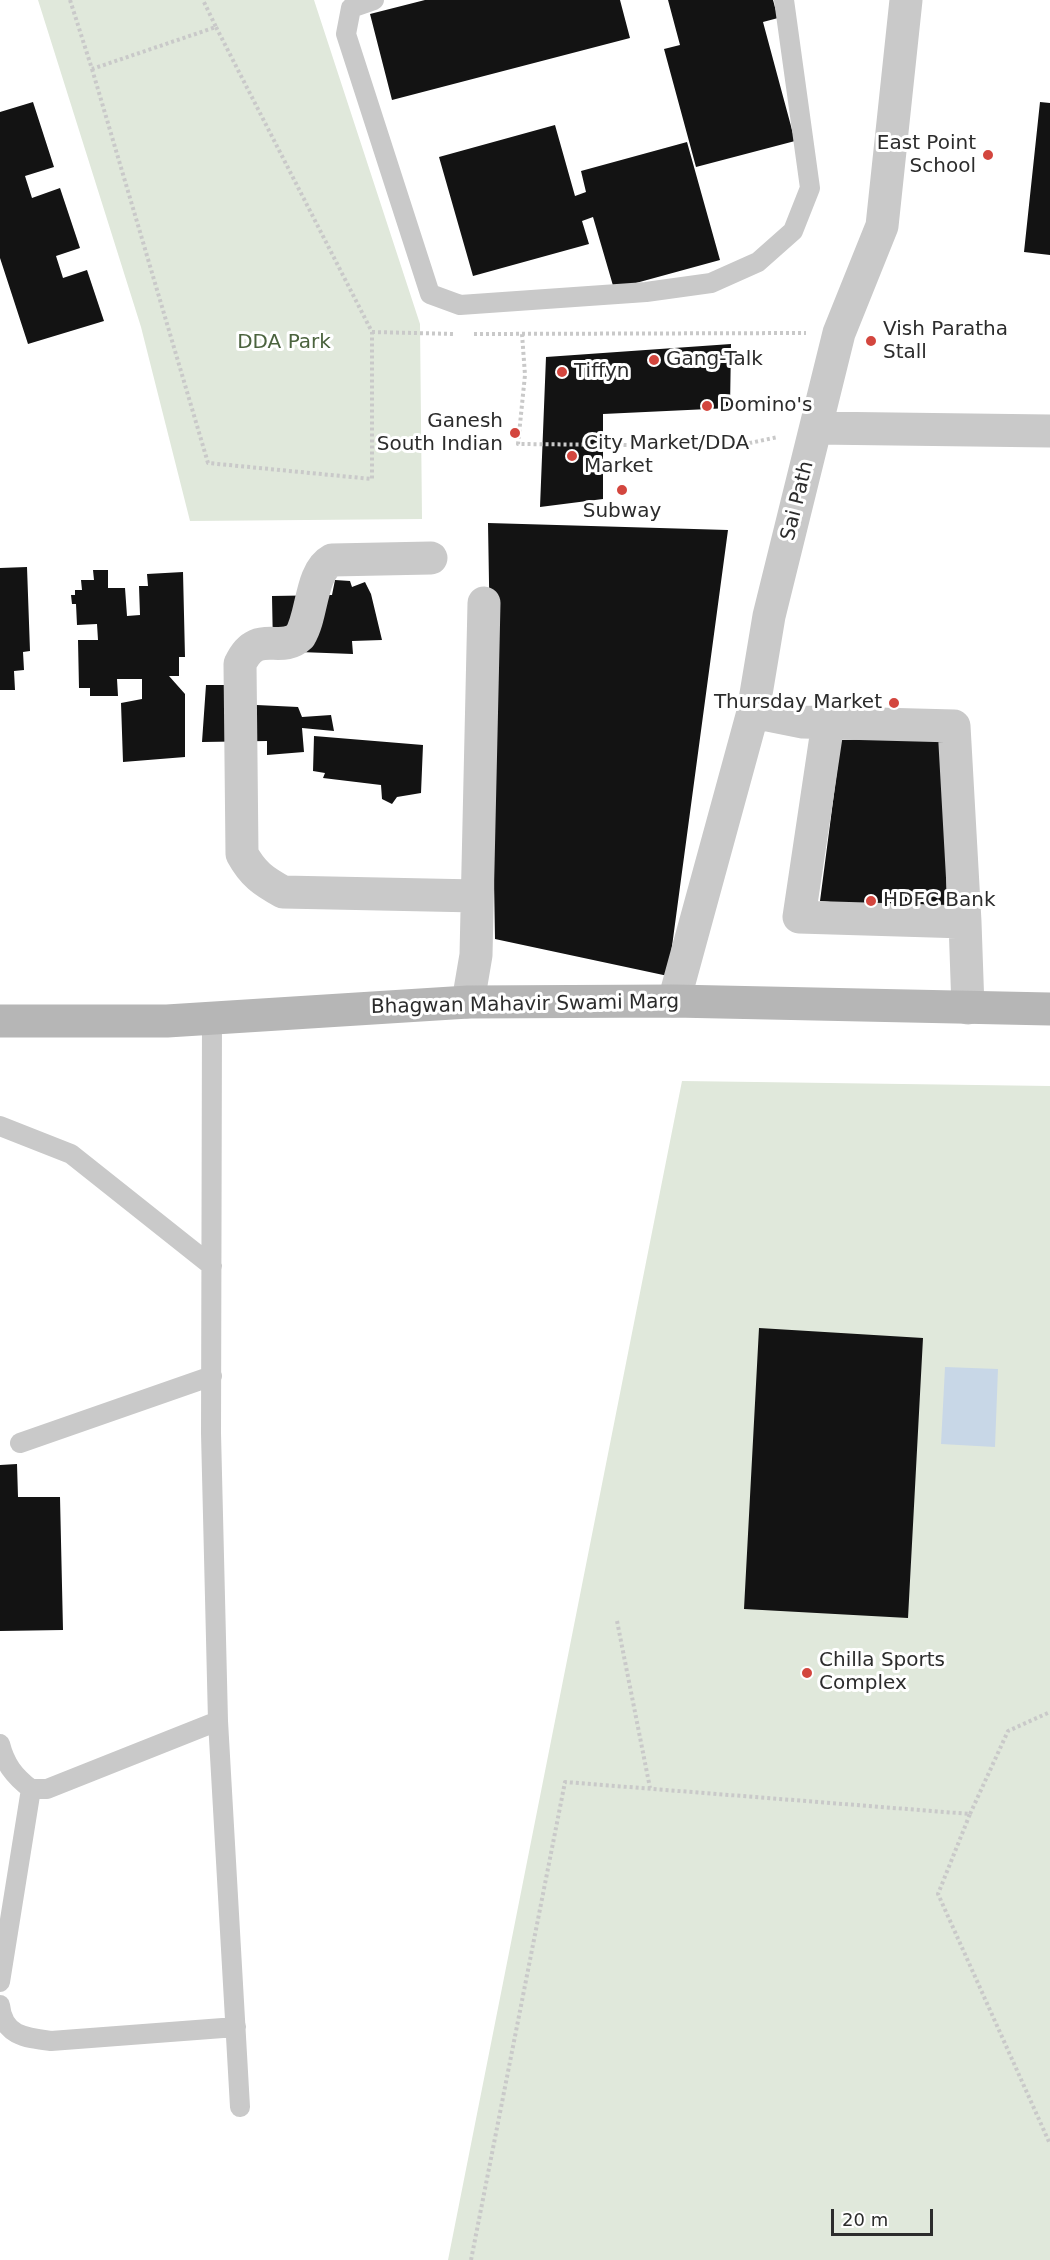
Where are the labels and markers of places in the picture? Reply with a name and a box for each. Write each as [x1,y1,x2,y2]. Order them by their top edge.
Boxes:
place label: East Point School [877,132,976,179]
marker: East Point School [981,148,995,162]
place label: Vish Paratha Stall [883,318,1008,365]
marker: Vish Paratha Stall [864,334,878,348]
place label: Gang-Talk [666,348,763,372]
marker: Gang-Talk [647,353,661,367]
place label: Tiffyn [574,360,629,384]
marker: Tiffyn [555,365,569,379]
place label: Domino's [719,394,813,418]
marker: Domino's [700,399,714,413]
place label: Ganesh South Indian [377,410,503,457]
marker: Ganesh South Indian [508,426,522,440]
place label: City Market/DDA Market [584,432,749,479]
marker: City Market/DDA Market [565,449,579,463]
marker: Subway [615,483,629,497]
place label: Subway [583,500,661,524]
place label: Thursday Market [714,691,882,715]
marker: Thursday Market [887,696,901,710]
place label: HDFC Bank [883,889,996,913]
marker: HDFC Bank [864,894,878,908]
place label: Chilla Sports Complex [819,1649,945,1696]
marker: Chilla Sports Complex [800,1666,814,1680]

